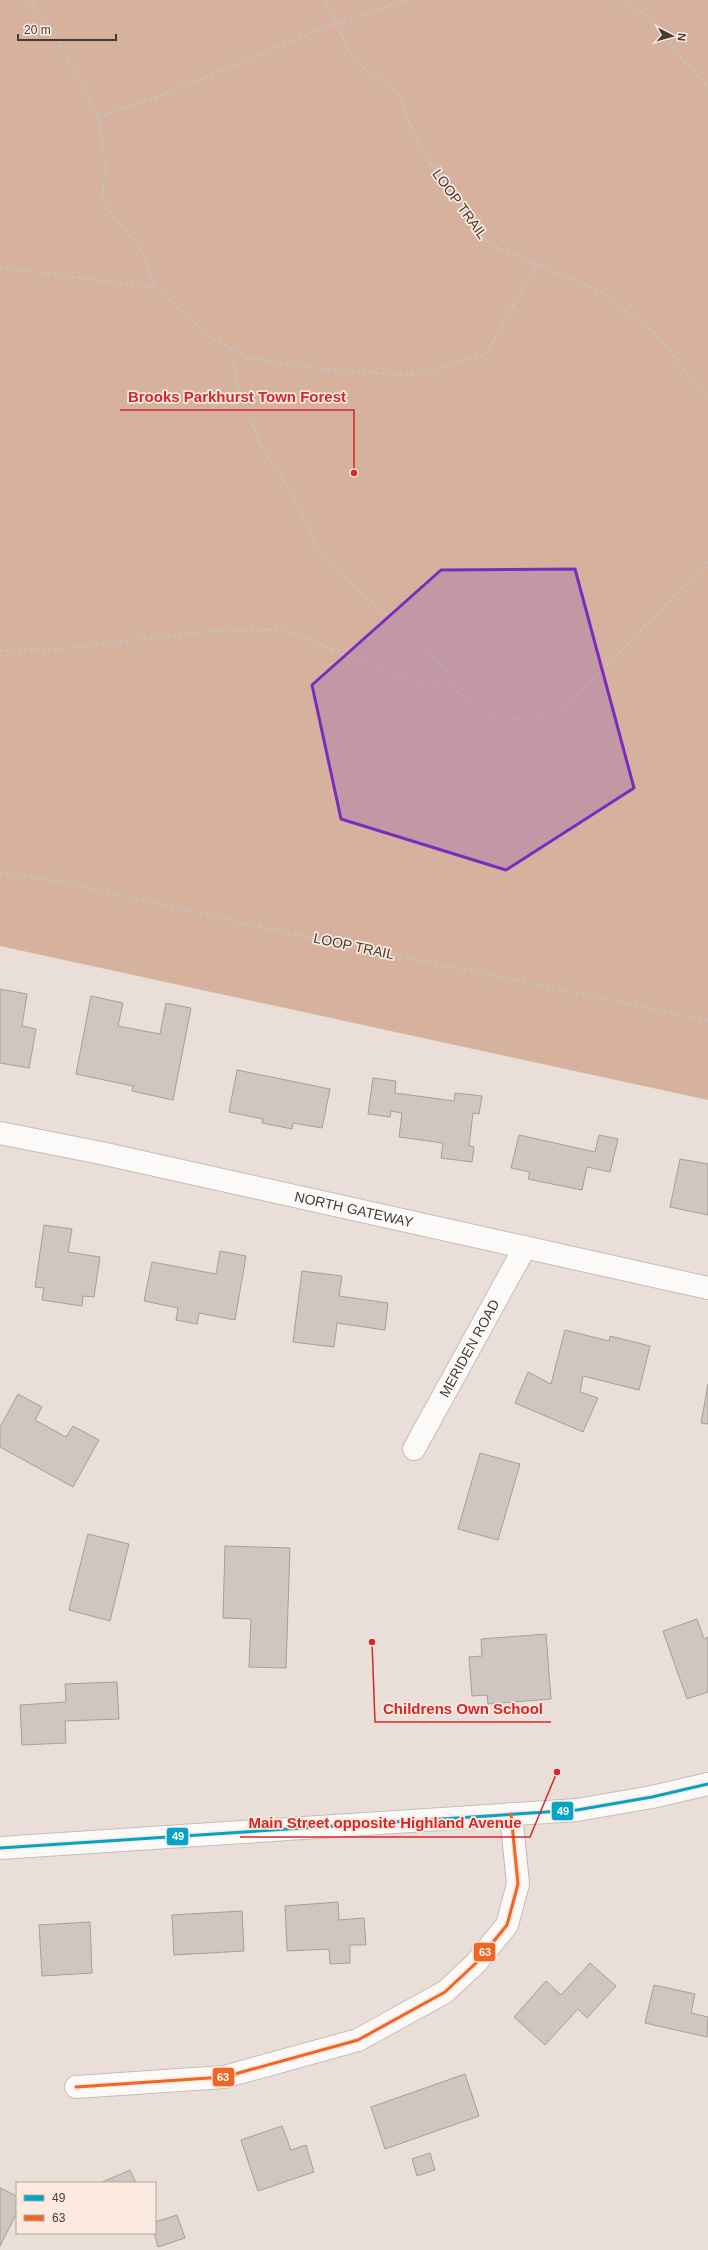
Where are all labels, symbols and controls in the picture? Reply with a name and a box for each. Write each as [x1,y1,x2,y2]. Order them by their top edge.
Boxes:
scale bar [18,16,116,42]
north arrow [652,16,692,56]
text: 20 m [24,23,51,37]
text: N [676,32,688,42]
street label: LOOP TRAIL [429,166,491,242]
callout: Brooks Parkhurst Town Forest [120,383,354,410]
text: Brooks Parkhurst Town Forest [128,388,346,405]
street label: LOOP TRAIL [312,930,396,962]
street label: NORTH GATEWAY [293,1188,415,1230]
street label: MERIDEN ROAD [436,1297,503,1400]
callout: Childrens Own School [375,1695,551,1722]
text: Childrens Own School [383,1700,543,1717]
line badge: 49 [551,1801,574,1821]
text: 49 [557,1805,569,1817]
callout: Main Street opposite Highland Avenue [240,1810,530,1837]
text: Main Street opposite Highland Avenue [248,1814,522,1831]
line badge: 49 [166,1827,189,1846]
text: 49 [172,1830,184,1842]
line badge: 63 [473,1942,496,1962]
text: 63 [479,1946,491,1958]
line badge: 63 [212,2067,235,2087]
text: 63 [217,2071,229,2083]
legend [16,2182,156,2234]
text: 49 [52,2191,66,2205]
text: 63 [52,2211,66,2225]

